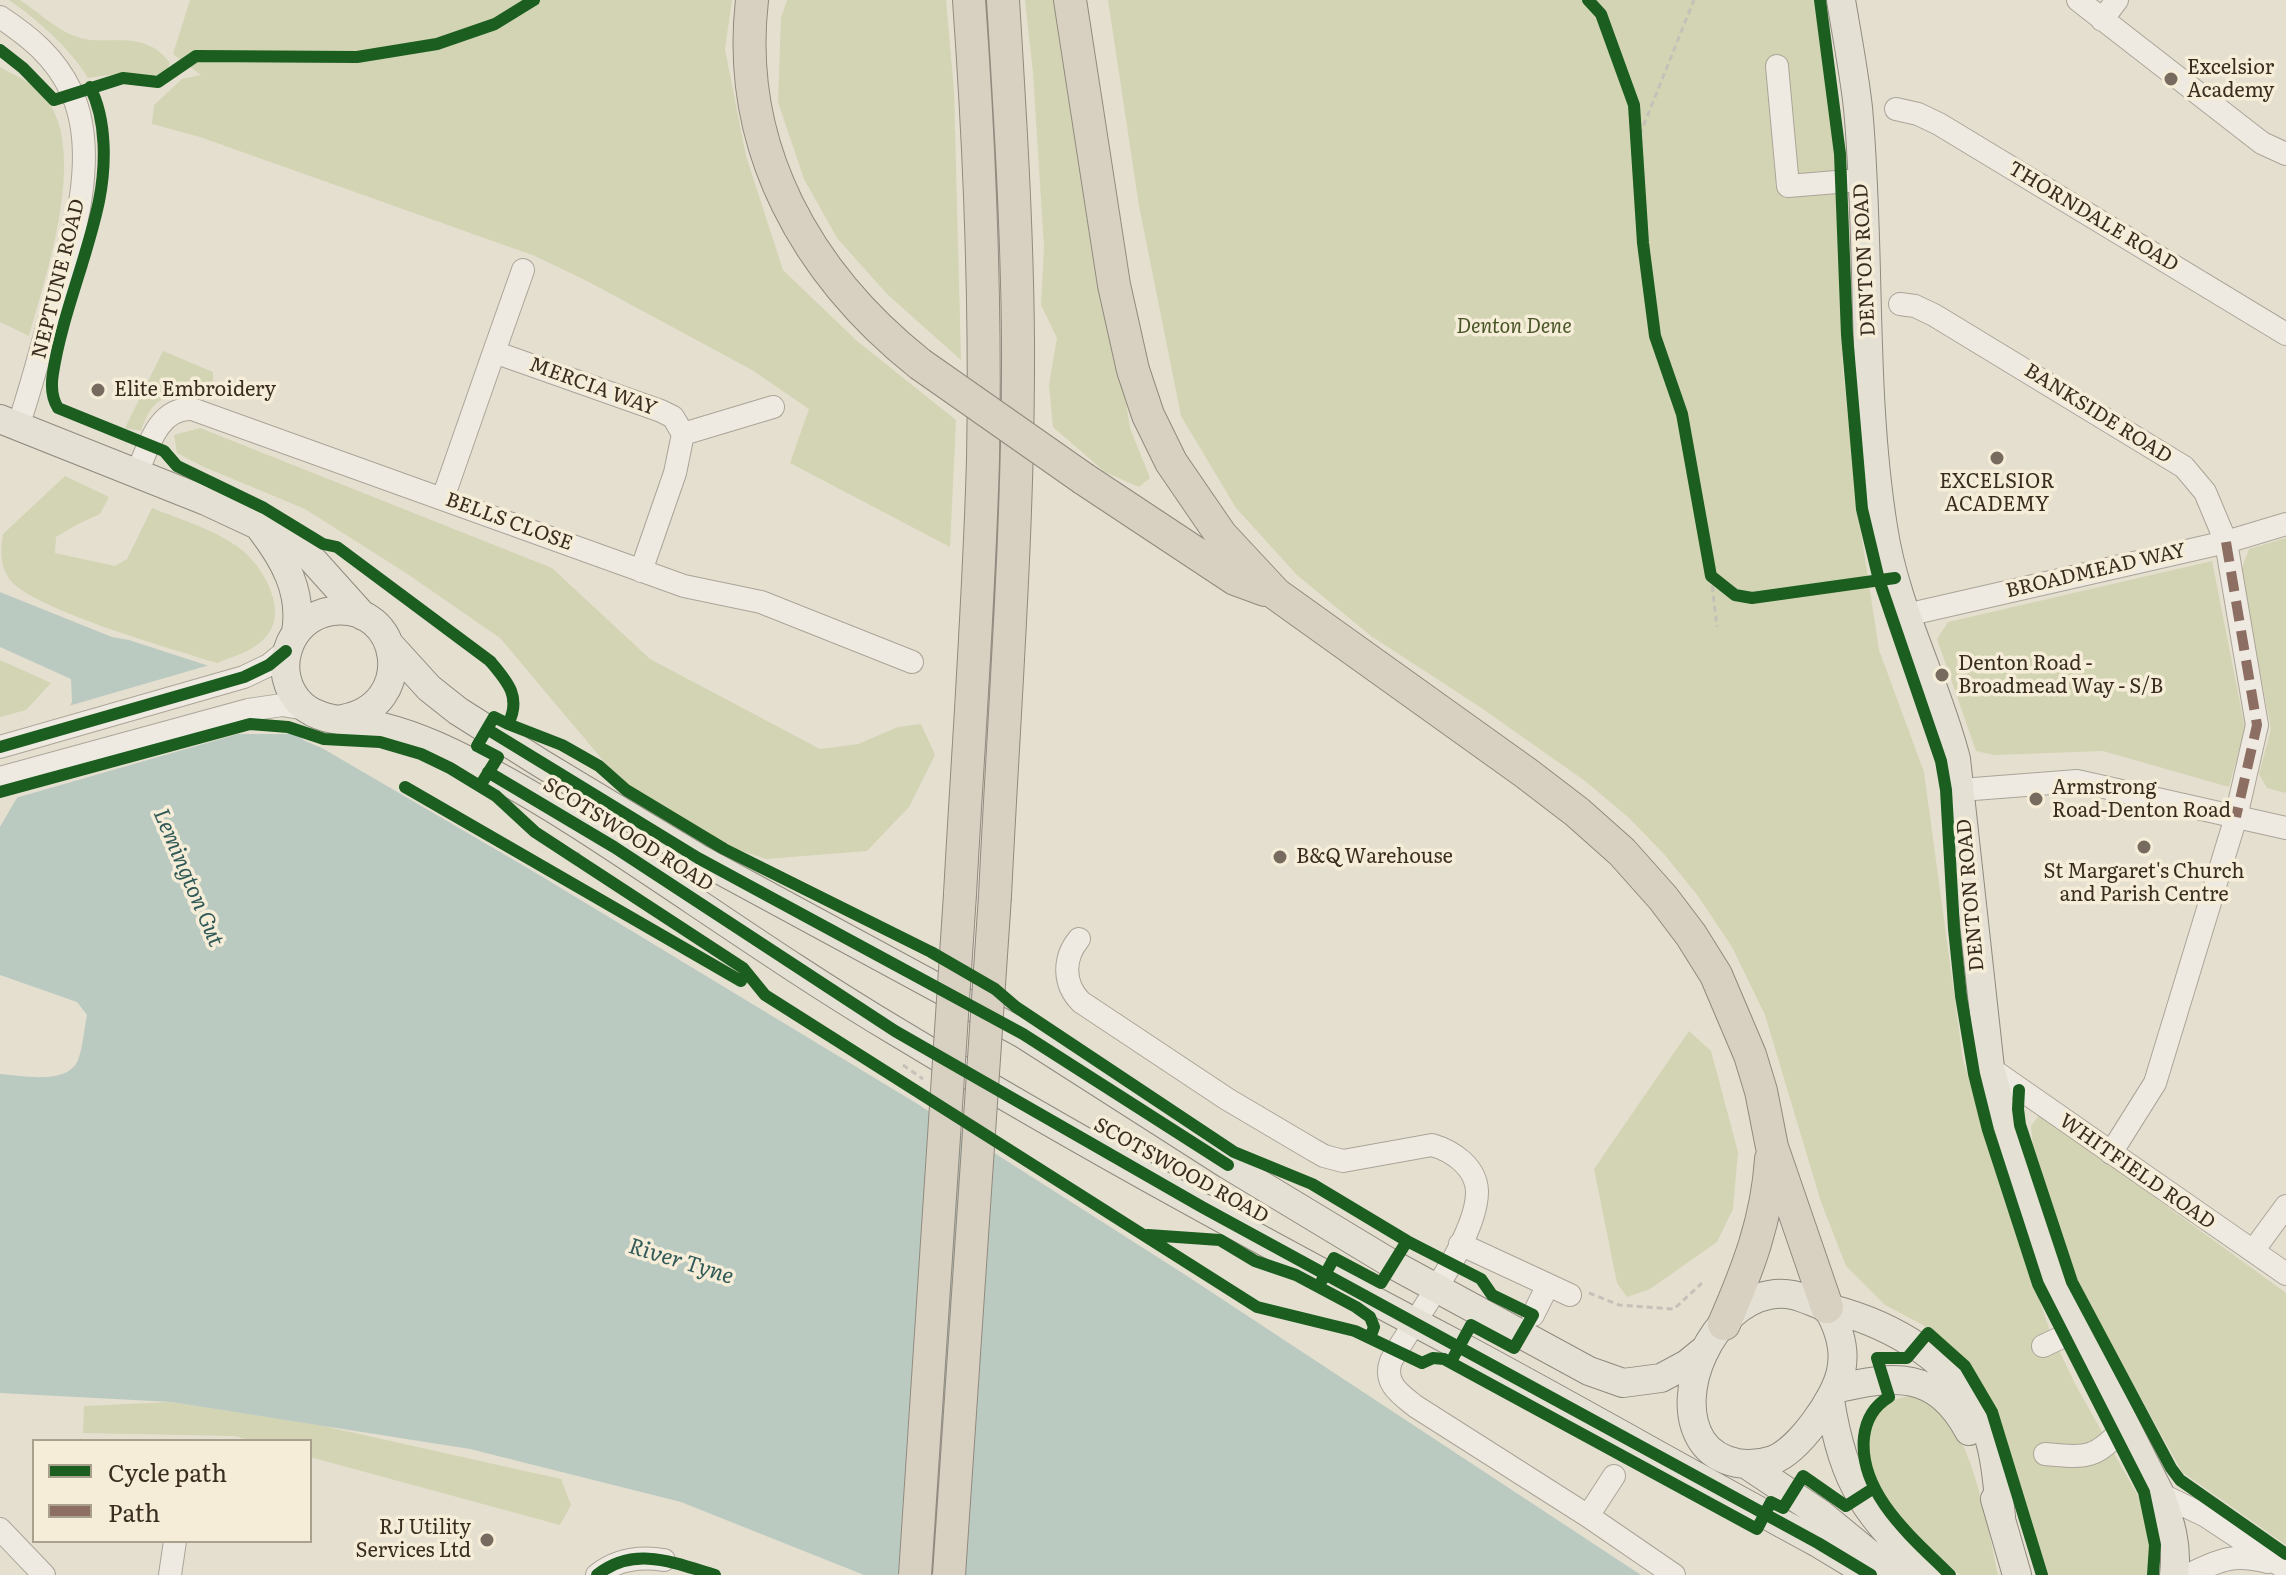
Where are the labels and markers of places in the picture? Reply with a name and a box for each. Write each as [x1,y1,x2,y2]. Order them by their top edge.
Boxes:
place label: Excelsior Academy [2187,56,2274,103]
marker: Excelsior Academy [2162,70,2180,88]
place label: Elite Embroidery [114,378,276,402]
marker: Elite Embroidery [89,381,107,399]
marker: EXCELSIOR ACADEMY [1988,449,2006,467]
place label: EXCELSIOR ACADEMY [1939,470,2055,517]
place label: Denton Road - Broadmead Way - S/B [1958,652,2163,699]
marker: Denton Road - Broadmead Way - S/B [1933,666,1951,684]
place label: Armstrong Road-Denton Road [2052,776,2231,823]
marker: Armstrong Road-Denton Road [2027,790,2045,808]
marker: St Margaret's Church and Parish Centre [2135,838,2153,856]
place label: B&Q Warehouse [1296,845,1453,869]
marker: B&Q Warehouse [1271,848,1289,866]
place label: St Margaret's Church and Parish Centre [2043,860,2245,907]
place label: RJ Utility Services Ltd [356,1516,471,1563]
marker: RJ Utility Services Ltd [478,1531,496,1549]

